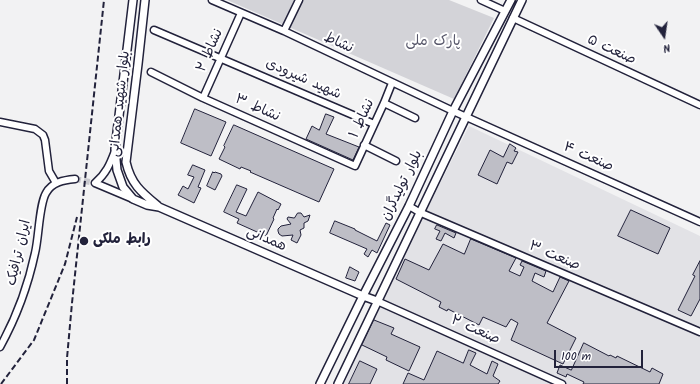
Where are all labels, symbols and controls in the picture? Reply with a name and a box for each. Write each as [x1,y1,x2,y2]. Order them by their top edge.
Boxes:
north arrow [644,16,684,56]
street label: نشاط ۲ [194,27,228,75]
street label: نشاط [321,30,355,58]
street label: صنعت ۵ [584,32,638,70]
park label: پارک ملی [405,35,461,51]
text: N [661,38,672,57]
street label: بلوار شهید همدانی [107,50,135,158]
street label: شهید شیرودی [263,56,343,104]
street label: نشاط ۳ [232,92,282,126]
street label: نشاط ۱ [347,97,379,141]
street label: صنعت ۴ [560,140,616,176]
street label: بلوار تولیدگران [379,148,427,224]
street label: ایران ترافیک [4,218,36,288]
street label: همدانی [244,224,288,256]
place label: رابط ملکی [93,233,151,249]
marker: رابط ملکی [78,235,90,247]
street label: صنعت ۳ [526,239,582,275]
street label: صنعت ۲ [448,313,502,349]
scale bar [556,342,645,368]
text: 100 m [561,347,591,366]

